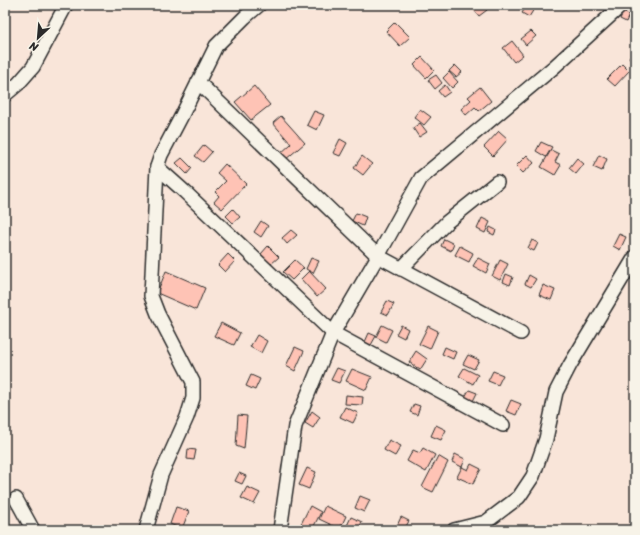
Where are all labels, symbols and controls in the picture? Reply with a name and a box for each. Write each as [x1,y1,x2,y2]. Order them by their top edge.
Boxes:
north arrow [18,18,58,58]
text: N [26,36,42,57]

